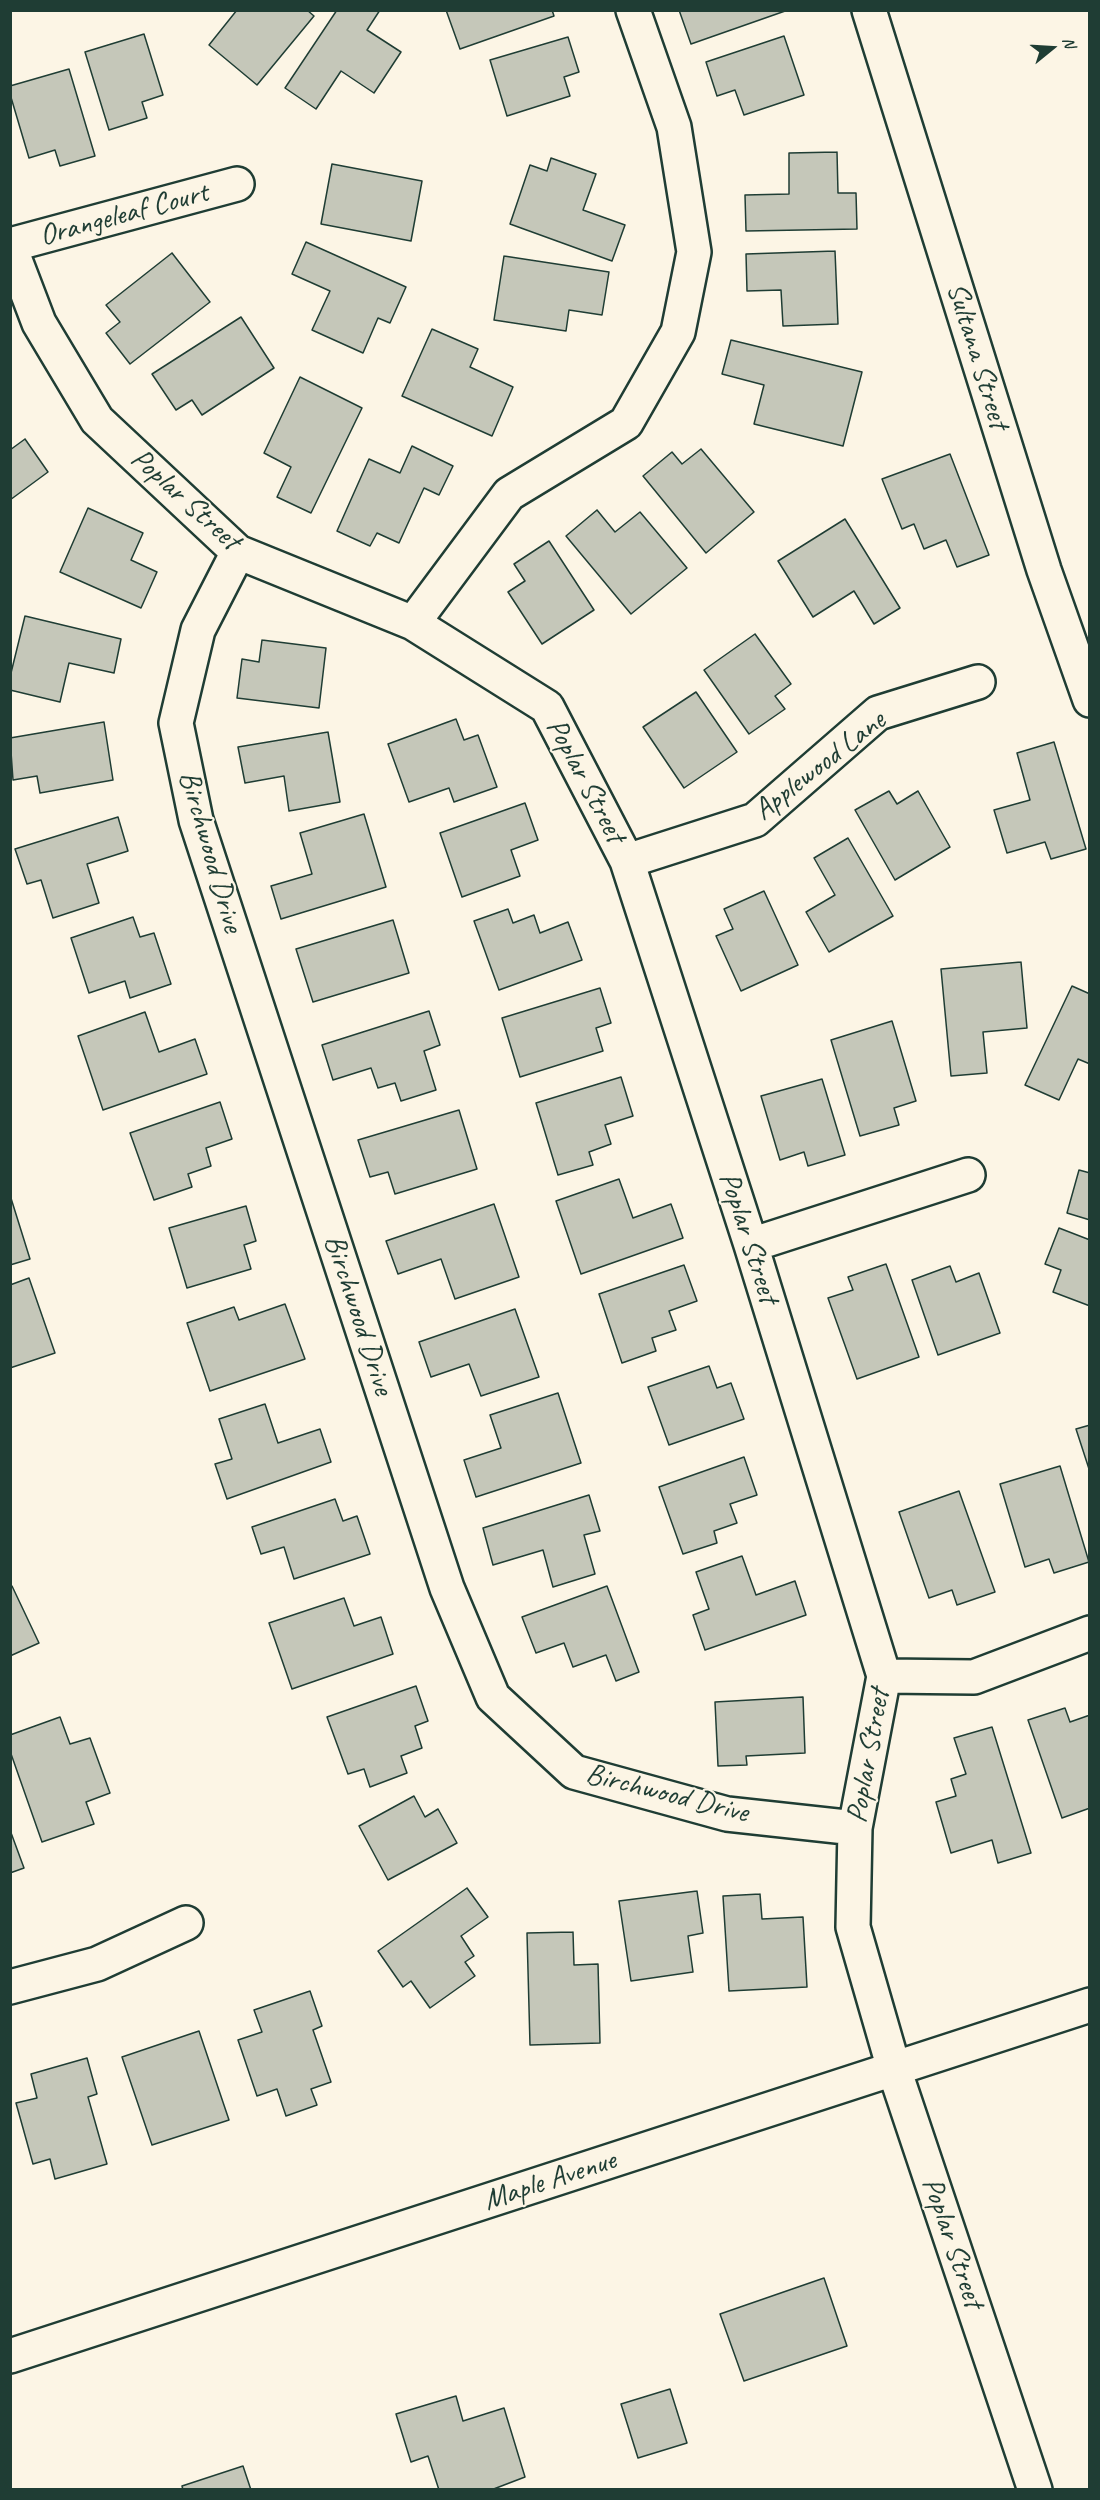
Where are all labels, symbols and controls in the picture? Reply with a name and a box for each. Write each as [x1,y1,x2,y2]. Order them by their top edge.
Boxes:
north arrow [1022,18,1082,78]
text: N [1058,35,1080,50]
street label: Orangeleaf Court [36,175,212,255]
street label: Sultana Street [938,279,1016,433]
street label: Poplar Street [123,441,247,559]
street label: Applewood Lane [747,703,893,829]
street label: Poplar Street [537,713,633,849]
street label: Birchwood Drive [170,767,250,937]
street label: Poplar Street [710,1168,786,1308]
street label: Birchwood Drive [315,1230,401,1400]
street label: Poplar Street [840,1686,898,1826]
street label: Birchwood Drive [582,1756,752,1832]
street label: Maple Avenue [479,2143,621,2219]
street label: Poplar Street [913,2173,991,2313]

